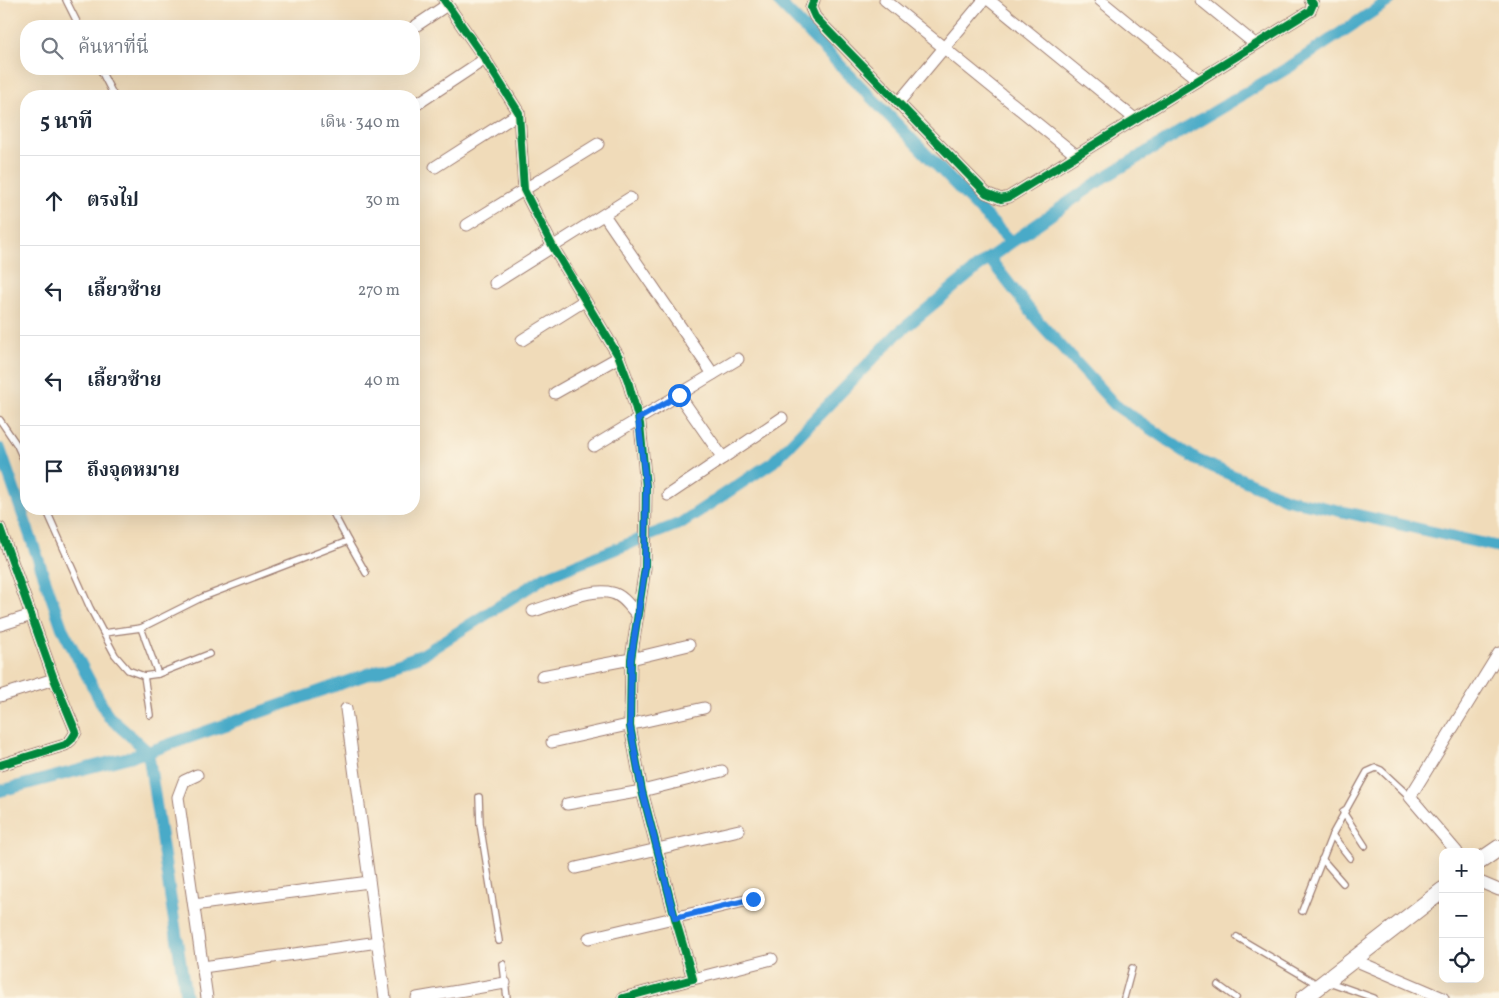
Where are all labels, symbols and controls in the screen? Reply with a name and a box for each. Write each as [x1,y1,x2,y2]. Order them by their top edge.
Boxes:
search box [20,20,420,75]
icon: search [38,34,66,62]
text: ค้นหาที่นี่ [78,35,149,61]
text: 5 นาที [40,108,93,137]
text: เดิน · 340 m [320,112,400,134]
icon: ahead [40,187,68,215]
text: ตรงไป [87,188,139,214]
text: 30 m [365,190,400,212]
icon: left [40,277,68,305]
text: เลี้ยวซ้าย [87,278,161,304]
text: 270 m [358,280,400,302]
icon: left [40,367,68,395]
text: เลี้ยวซ้าย [87,368,161,394]
text: 40 m [364,370,400,392]
route start [668,384,691,407]
icon: arrive [40,457,68,485]
text: ถึงจุดหมาย [87,458,180,484]
map controls [1439,848,1484,983]
button: + [1439,848,1484,893]
route end [742,888,765,911]
button: − [1439,893,1484,938]
button: locate [1439,938,1484,983]

